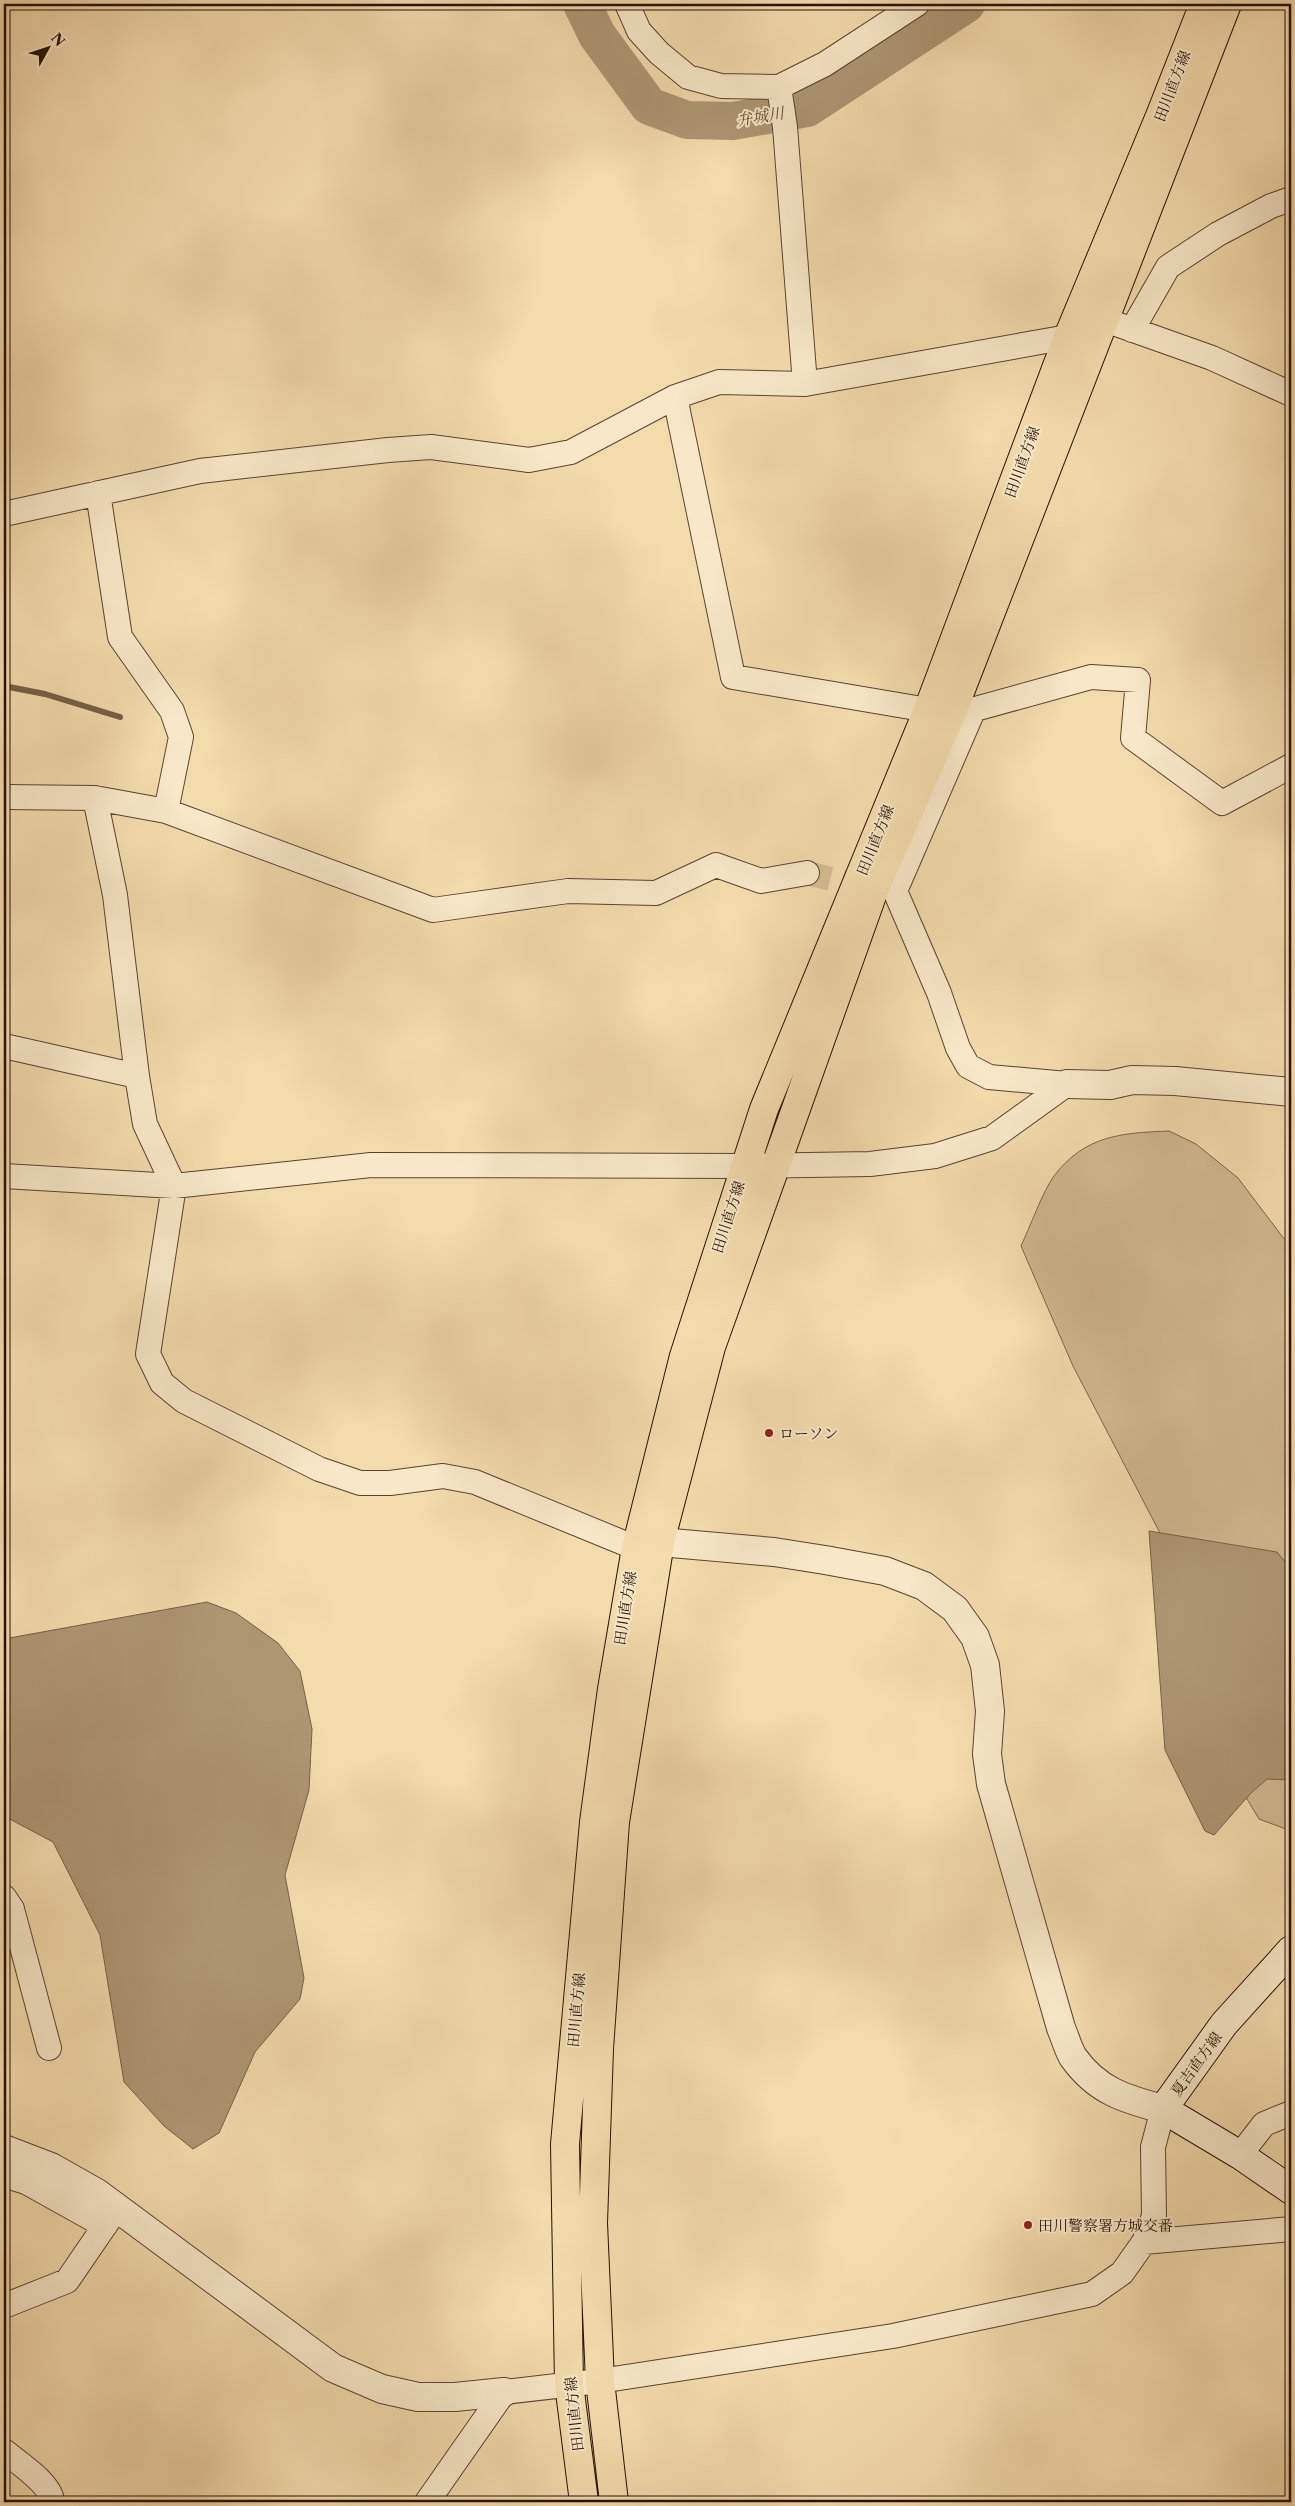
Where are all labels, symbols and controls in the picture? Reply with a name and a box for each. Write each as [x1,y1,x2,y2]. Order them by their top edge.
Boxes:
north arrow [22,22,72,72]
text: N [47,29,69,50]
street label: 田川直方線 [1150,48,1194,124]
water label: 弁城川 [735,102,787,130]
street label: 田川直方線 [1000,424,1044,500]
street label: 田川直方線 [852,802,898,878]
street label: 田川直方線 [707,1178,749,1256]
place label: ローソン [779,1424,838,1443]
marker: ローソン [763,1427,775,1439]
street label: 田川直方線 [610,1569,640,1647]
street label: 田川直方線 [563,1972,589,2048]
street label: 夏吉直方線 [1166,2028,1226,2100]
place label: 田川警察署方城交番 [1038,2216,1173,2235]
marker: 田川警察署方城交番 [1022,2219,1034,2231]
street label: 田川直方線 [561,2376,587,2452]

